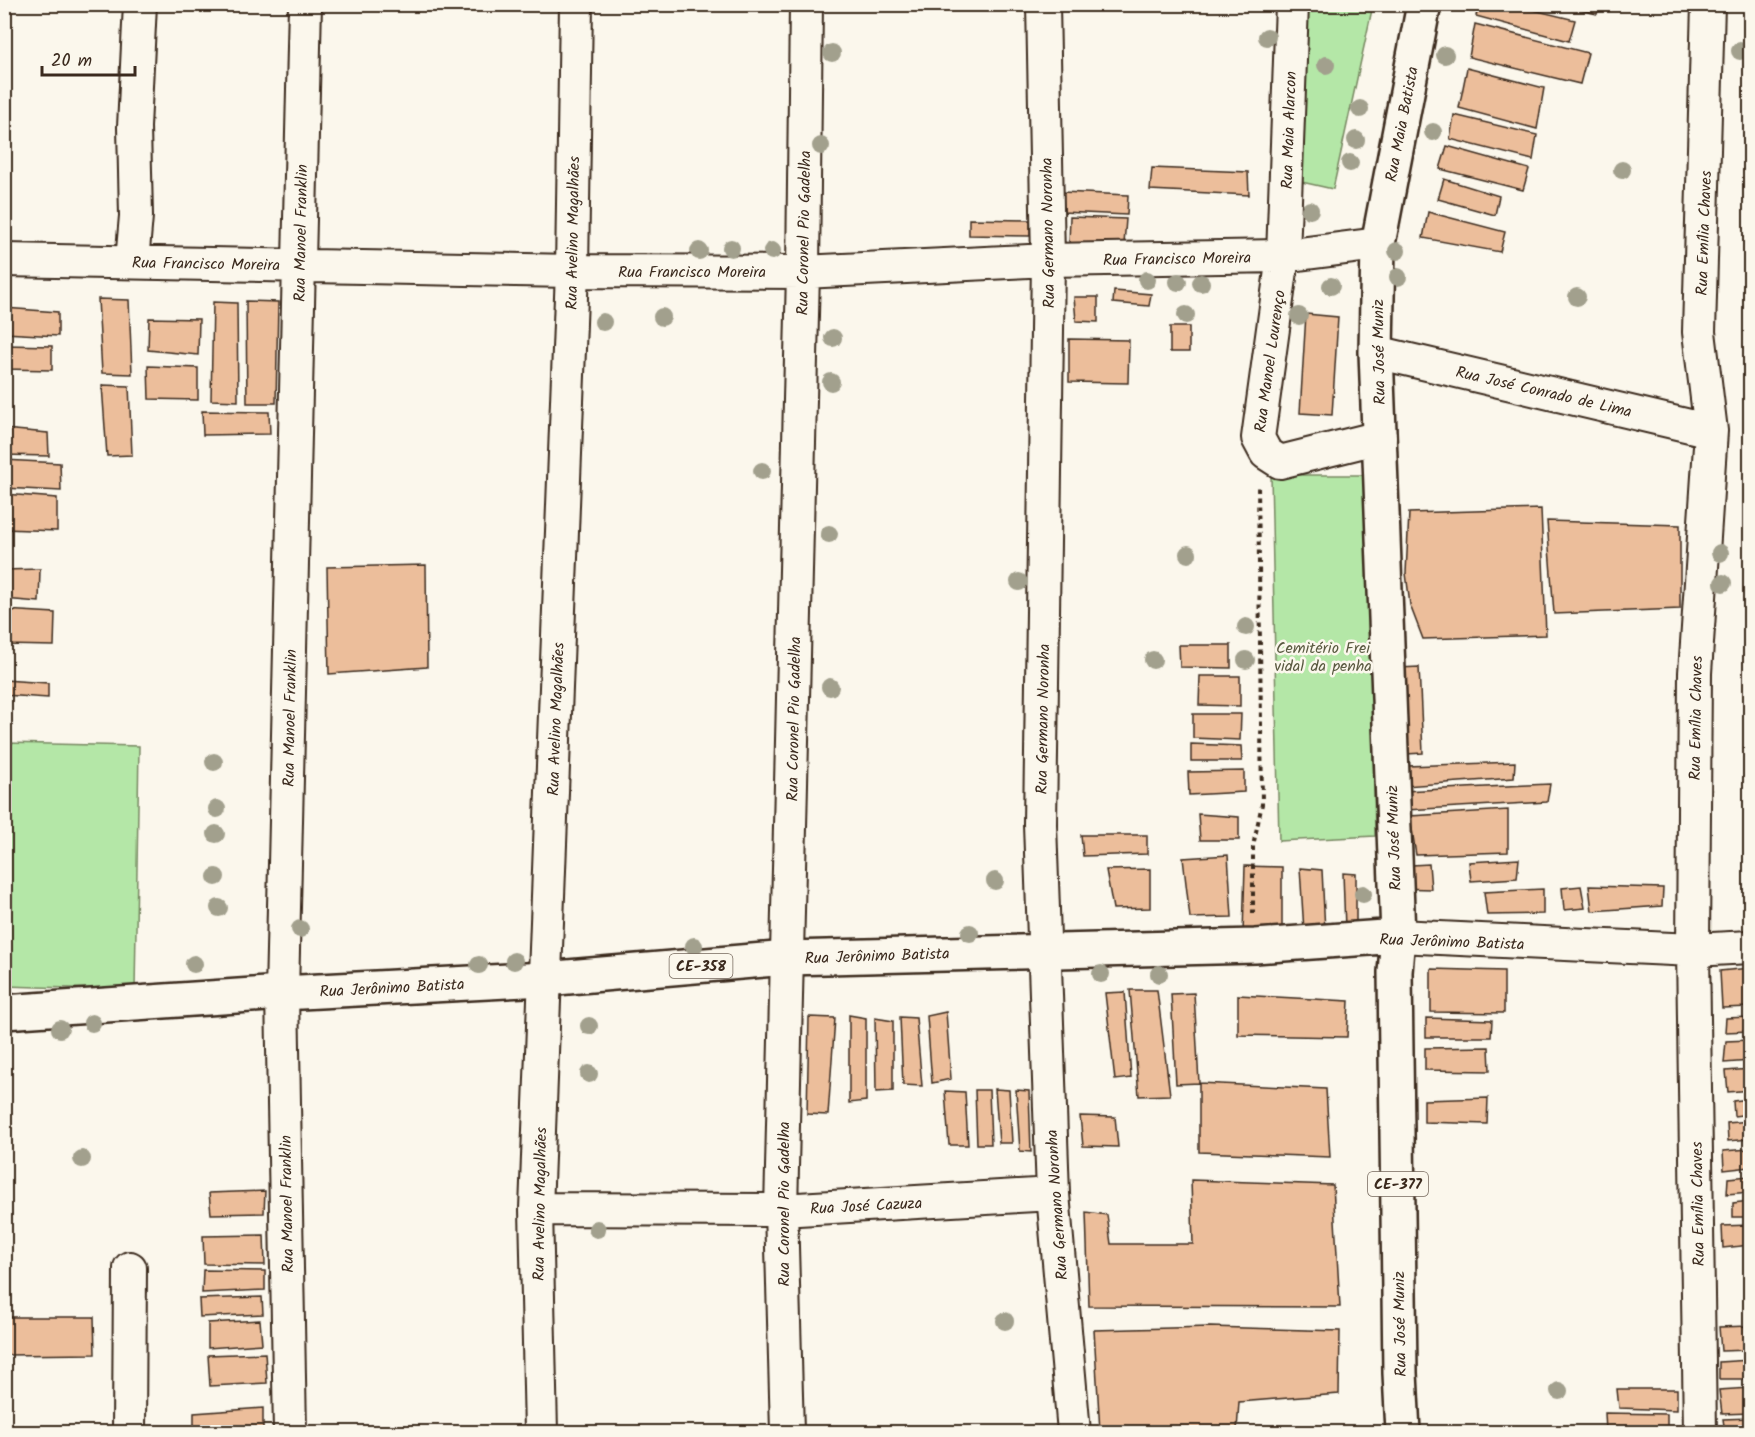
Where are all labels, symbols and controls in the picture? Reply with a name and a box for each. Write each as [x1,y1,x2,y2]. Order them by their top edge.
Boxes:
scale bar [42,39,135,77]
text: 20 m [51,47,92,76]
street label: Rua Maia Batista [1379,64,1426,184]
street label: Rua Maia Alarcon [1275,71,1304,190]
street label: Rua Coronel Pio Gadelha [791,150,818,316]
street label: Rua Avelino Magalhães [560,156,587,310]
street label: Rua Germano Noronha [1035,157,1062,309]
street label: Rua Manoel Franklin [288,164,315,302]
street label: Rua Emília Chaves [1690,170,1719,296]
street label: Rua Francisco Moreira [1103,246,1251,273]
street label: Rua Francisco Moreira [132,251,280,278]
street label: Rua Francisco Moreira [618,260,766,285]
street label: Rua Manoel Lourenço [1248,288,1293,434]
street label: Rua José Muniz [1366,299,1393,405]
street label: Rua José Conrado de Lima [1453,360,1634,425]
street label: Rua Coronel Pio Gadelha [781,636,808,802]
park label: Cemitério Frei vidal da penha [1274,636,1372,679]
street label: Rua Avelino Magalhães [541,642,572,796]
street label: Rua Germano Noronha [1030,643,1057,795]
street label: Rua Manoel Franklin [277,649,304,787]
street label: Rua Emília Chaves [1683,655,1710,781]
street label: Rua José Muniz [1380,785,1409,891]
street label: Rua Jerônimo Batista [1379,927,1525,958]
street label: Rua Jerônimo Batista [804,941,950,972]
road number: CE-358 [670,954,732,978]
street label: Rua Jerônimo Batista [319,972,465,1005]
street label: Rua Coronel Pio Gadelha [772,1121,797,1287]
street label: Rua Avelino Magalhães [527,1127,554,1281]
street label: Rua Germano Noronha [1040,1129,1075,1281]
street label: Rua Manoel Franklin [274,1135,301,1273]
street label: Rua Emília Chaves [1685,1141,1712,1267]
road number: CE-377 [1368,1172,1428,1196]
street label: Rua José Cazuza [809,1191,923,1222]
street label: Rua José Muniz [1387,1271,1414,1377]

